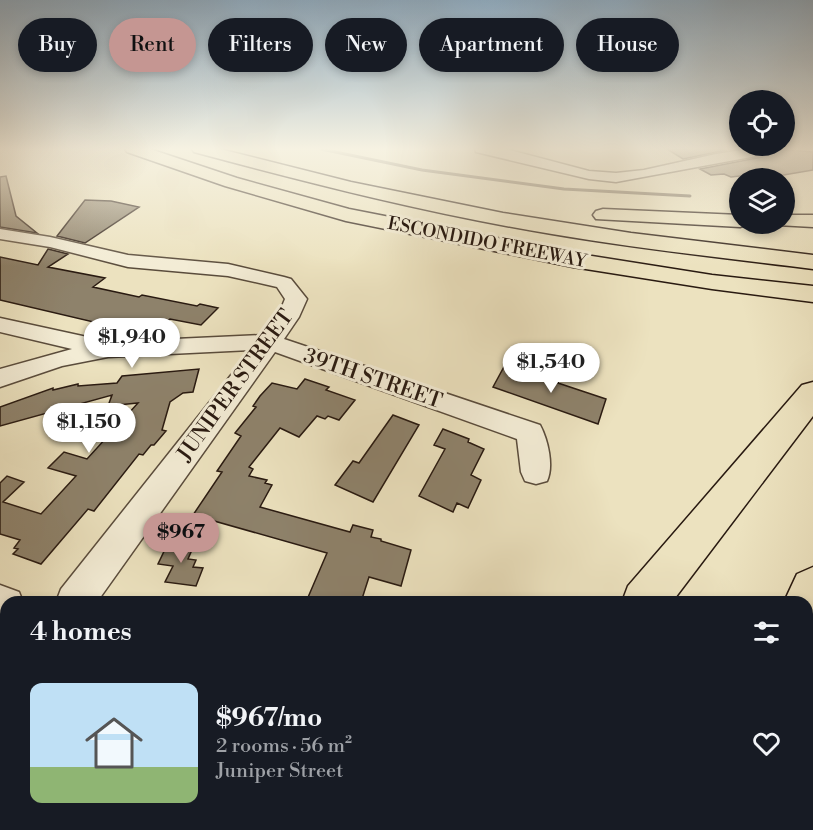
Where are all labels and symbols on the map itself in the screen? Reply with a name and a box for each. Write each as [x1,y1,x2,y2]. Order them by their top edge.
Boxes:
street label: ESCONDIDO FREEWAY [386,212,589,273]
street label: JUNIPER STREET [171,305,300,467]
pin: $1,940 [83,318,181,369]
street label: 39TH STREET [300,343,446,415]
pin: $1,540 [502,343,600,394]
pin: $1,150 [40,403,138,454]
pin: $967 [145,513,217,564]

